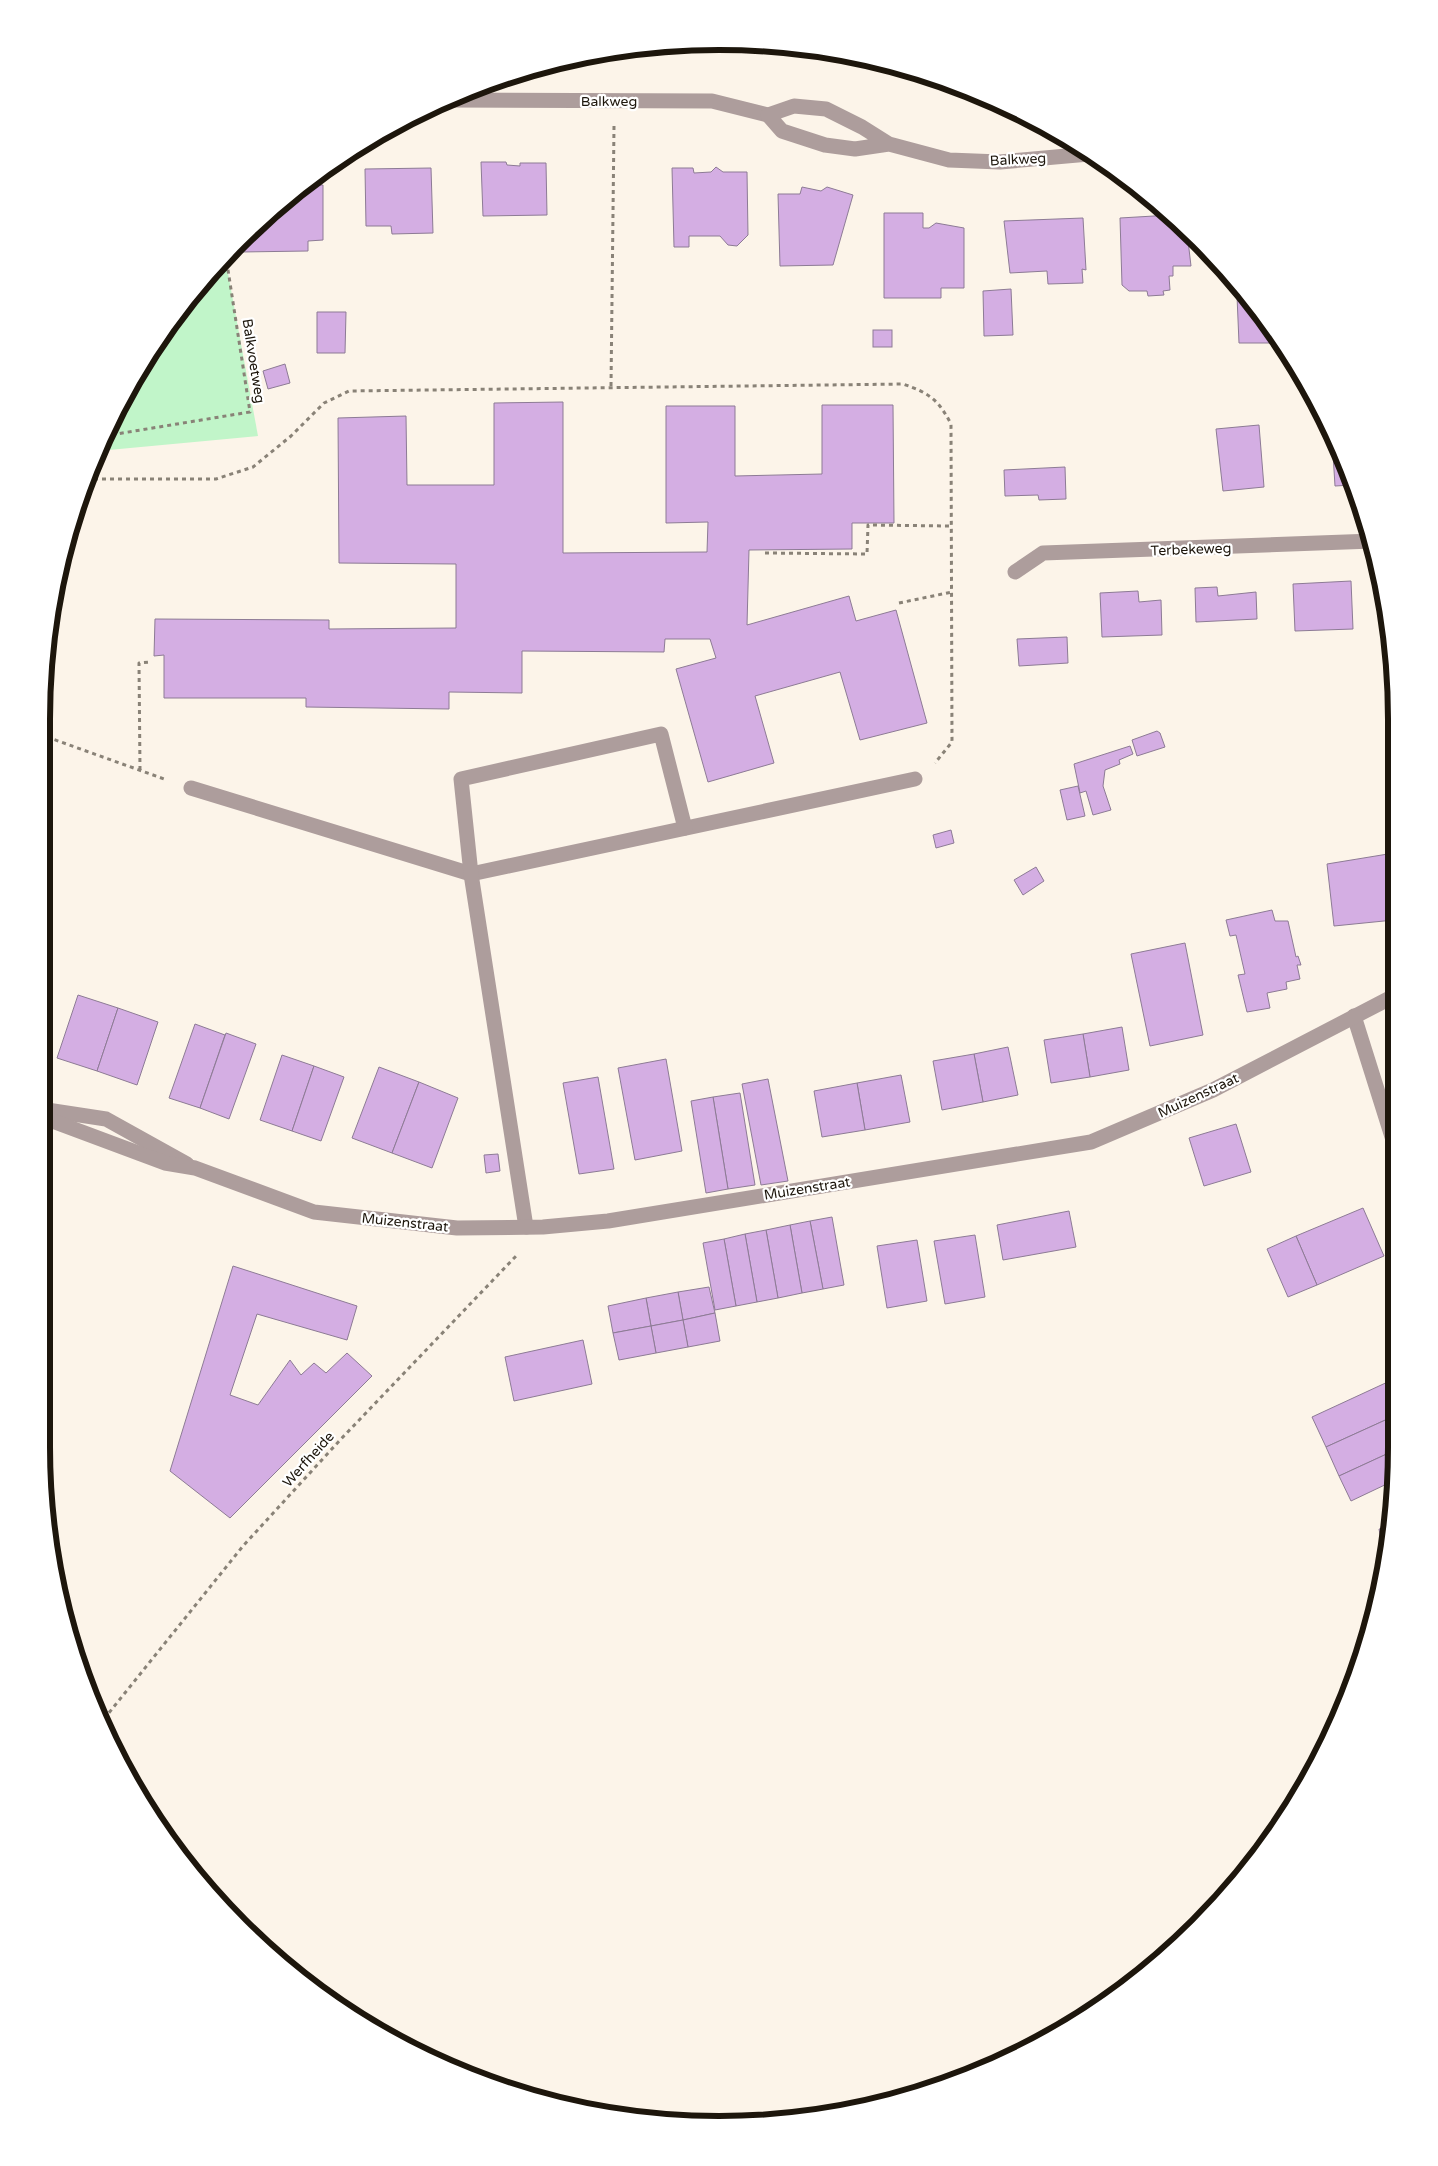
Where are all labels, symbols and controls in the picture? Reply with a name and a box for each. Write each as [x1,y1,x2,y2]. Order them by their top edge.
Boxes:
street label: Balkweg [581,93,637,110]
street label: Balkweg [989,150,1047,169]
street label: Balkvoetweg [238,318,269,405]
street label: Terbekeweg [1150,540,1232,559]
street label: Muizenstraat [1155,1069,1242,1122]
street label: Muizenstraat [763,1173,852,1204]
street label: Muizenstraat [361,1209,450,1236]
street label: Werfheide [279,1428,338,1491]

